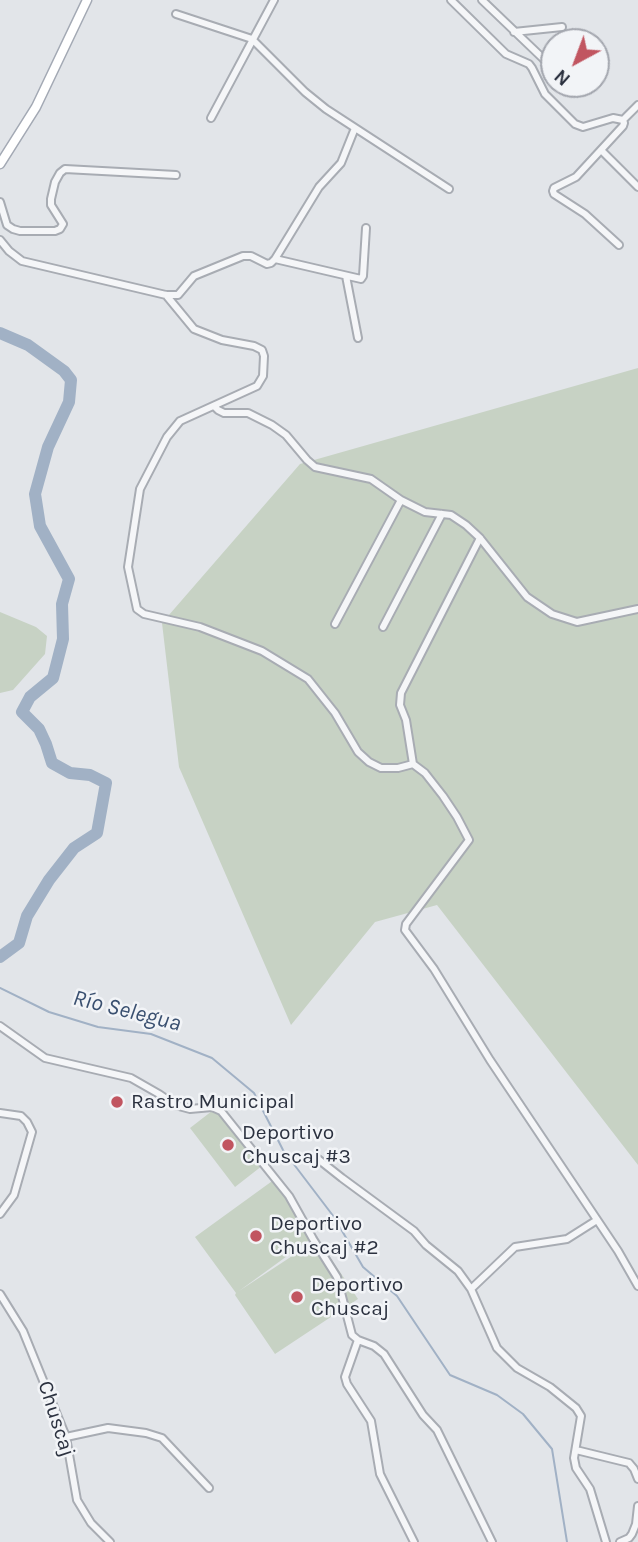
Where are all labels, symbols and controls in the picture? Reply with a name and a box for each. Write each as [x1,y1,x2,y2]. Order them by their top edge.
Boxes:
north arrow [540,28,610,98]
text: N [550,65,575,90]
water label: Río Selegua [70,984,184,1038]
place label: Rastro Municipal [131,1089,295,1115]
marker: Rastro Municipal [109,1094,125,1110]
place label: Deportivo Chuscaj #3 [242,1120,351,1170]
marker: Deportivo Chuscaj #3 [220,1137,236,1153]
place label: Deportivo Chuscaj #2 [270,1211,379,1261]
marker: Deportivo Chuscaj #2 [248,1228,264,1244]
place label: Deportivo Chuscaj [311,1272,403,1322]
marker: Deportivo Chuscaj [289,1289,305,1305]
street label: Chuscaj [32,1378,80,1460]

